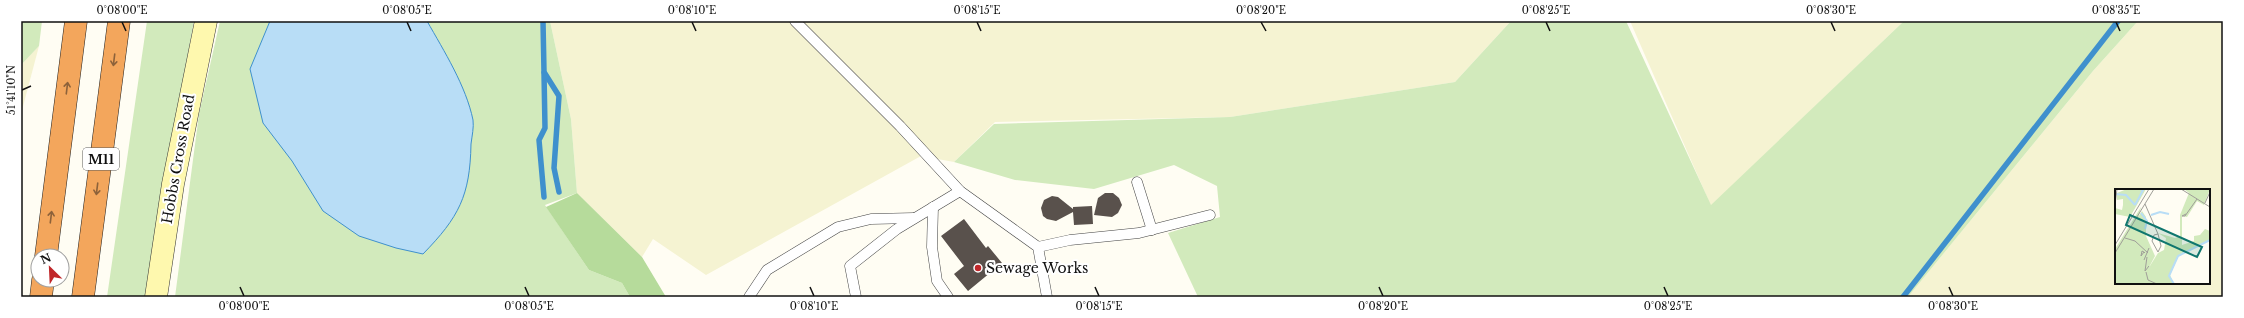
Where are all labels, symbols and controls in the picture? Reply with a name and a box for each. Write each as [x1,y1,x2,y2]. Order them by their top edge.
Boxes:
text: 0°08'00"E [96,4,148,17]
text: 0°08'05"E [382,4,432,17]
text: 0°08'10"E [668,4,716,17]
text: 0°08'15"E [953,4,1001,17]
text: 0°08'20"E [1236,4,1286,17]
text: 0°08'25"E [1522,4,1570,17]
text: 0°08'30"E [1806,4,1856,17]
text: 0°08'35"E [2092,4,2140,17]
one-way arrow [110,53,118,66]
text: 51°41'10"N [5,65,18,115]
one-way arrow [63,82,71,95]
street label: Hobbs Cross Road [158,92,198,225]
road number: M11 [83,148,119,170]
one-way arrow [93,182,101,195]
inset map [2115,189,2210,284]
one-way arrow [47,211,55,224]
north arrow [30,248,70,288]
text: N [38,250,54,267]
place label: Sewage Works [986,259,1088,277]
marker: Sewage Works [973,263,983,273]
text: 0°08'00"E [218,300,270,313]
text: 0°08'05"E [504,300,554,313]
text: 0°08'10"E [790,300,838,313]
text: 0°08'15"E [1075,300,1123,313]
text: 0°08'20"E [1358,300,1408,313]
text: 0°08'25"E [1644,300,1692,313]
text: 0°08'30"E [1928,300,1978,313]

